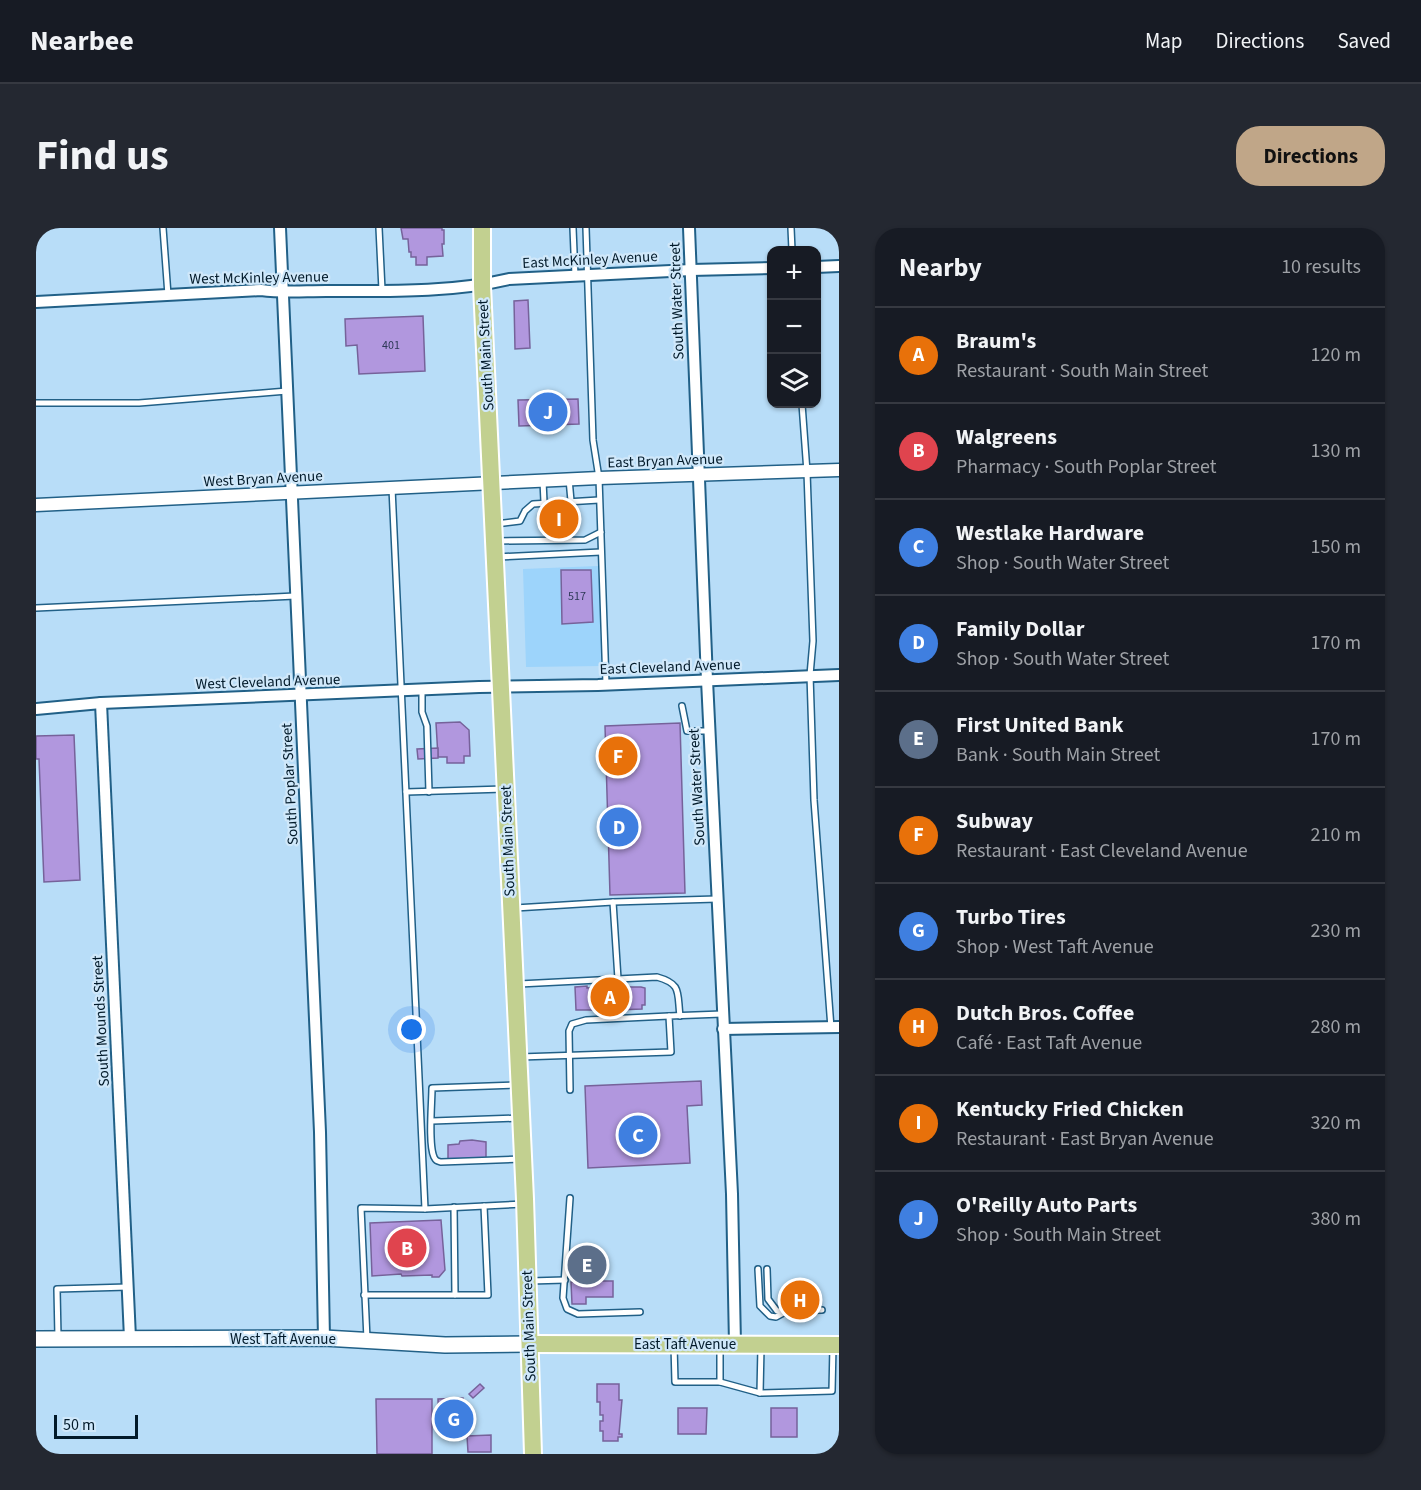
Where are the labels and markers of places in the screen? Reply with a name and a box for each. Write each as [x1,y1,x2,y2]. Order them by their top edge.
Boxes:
pin: J [528,390,568,435]
pin: I [540,496,578,542]
pin: F [598,734,638,778]
pin: D [600,804,638,850]
pin: A [590,974,630,1020]
pin: C [618,1112,658,1158]
pin: B [388,1226,427,1270]
pin: E [568,1242,606,1288]
pin: H [780,1278,819,1322]
pin: G [434,1396,474,1442]

